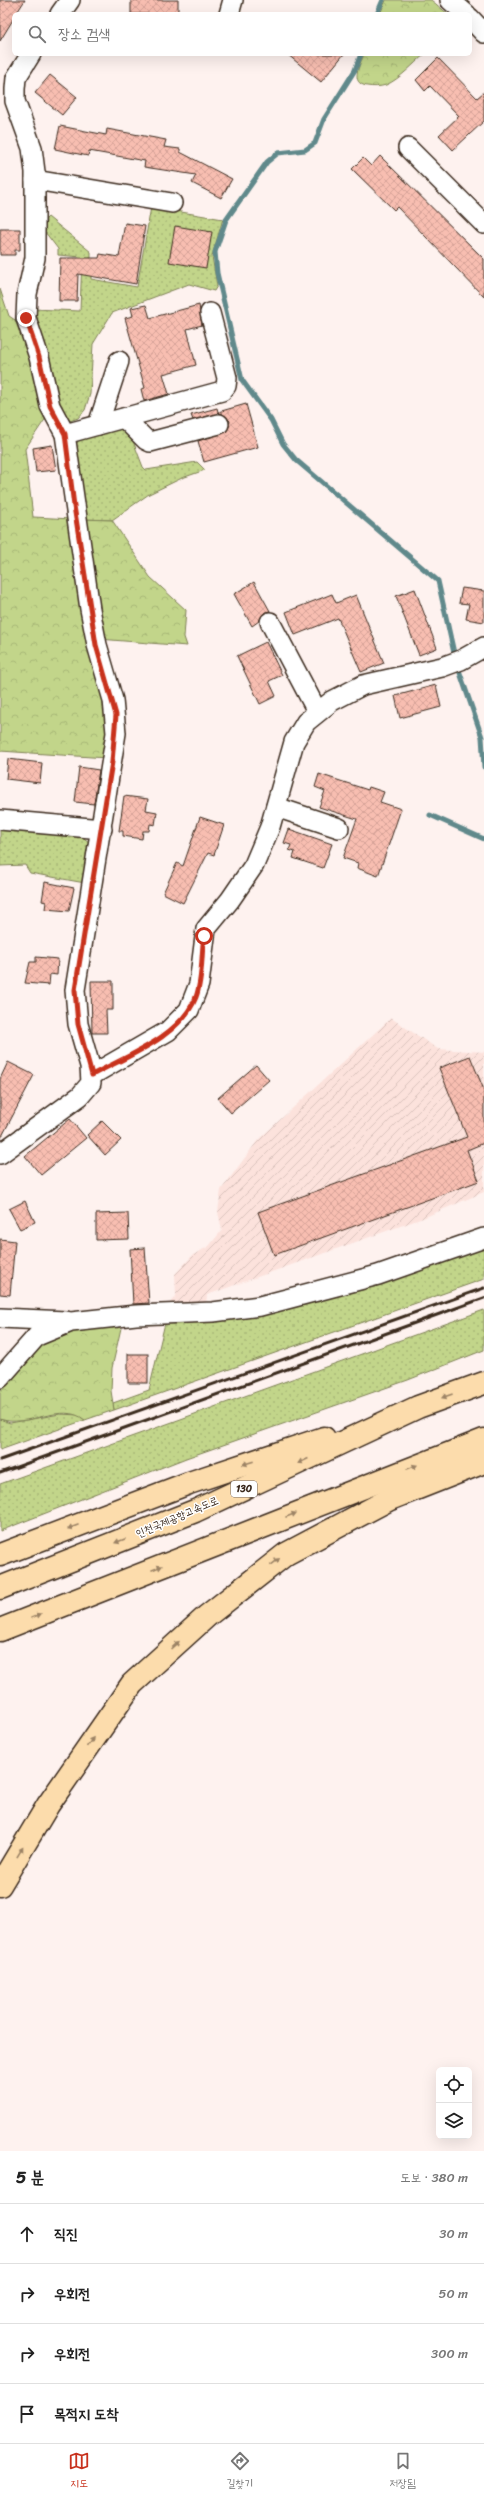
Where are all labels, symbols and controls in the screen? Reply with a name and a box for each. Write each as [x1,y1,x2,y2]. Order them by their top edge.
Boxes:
search box [12,12,472,56]
text: 장소 검색 [58,21,110,47]
icon: search [26,23,48,45]
route end [17,309,35,327]
route start [195,927,213,945]
one-way arrow [441,1394,453,1400]
one-way arrow [298,1458,309,1464]
one-way arrow [242,1460,254,1466]
one-way arrow [406,1464,418,1470]
road number: 130 [231,1481,257,1497]
street label: 인천국제공항고속도로 [133,1491,222,1543]
one-way arrow [285,1511,297,1517]
one-way arrow [67,1525,79,1531]
one-way arrow [114,1538,126,1544]
one-way arrow [270,1558,281,1567]
one-way arrow [152,1565,163,1571]
one-way arrow [31,1613,42,1619]
one-way arrow [170,1640,180,1650]
one-way arrow [86,1737,94,1748]
one-way arrow [16,1847,24,1857]
map controls [436,2067,472,2139]
button: locate [436,2067,472,2103]
button: layers [436,2103,472,2139]
text: 5 분 [16,2162,45,2192]
text: 도보 · 380 m [400,2166,468,2189]
text: 직진 [54,2221,78,2247]
text: 30 m [439,2222,468,2245]
icon: ahead [16,2223,38,2245]
text: 우회전 [54,2281,90,2307]
text: 50 m [438,2282,468,2305]
icon: right [16,2283,38,2305]
text: 우회전 [54,2341,90,2367]
text: 300 m [431,2342,468,2365]
icon: right [16,2343,38,2365]
text: 목적지 도착 [54,2401,118,2427]
icon: arrive [16,2403,38,2425]
tab: 지도 [68,2450,90,2493]
tab: 길찾기 [226,2450,253,2493]
tab: 저장됨 [389,2450,416,2493]

